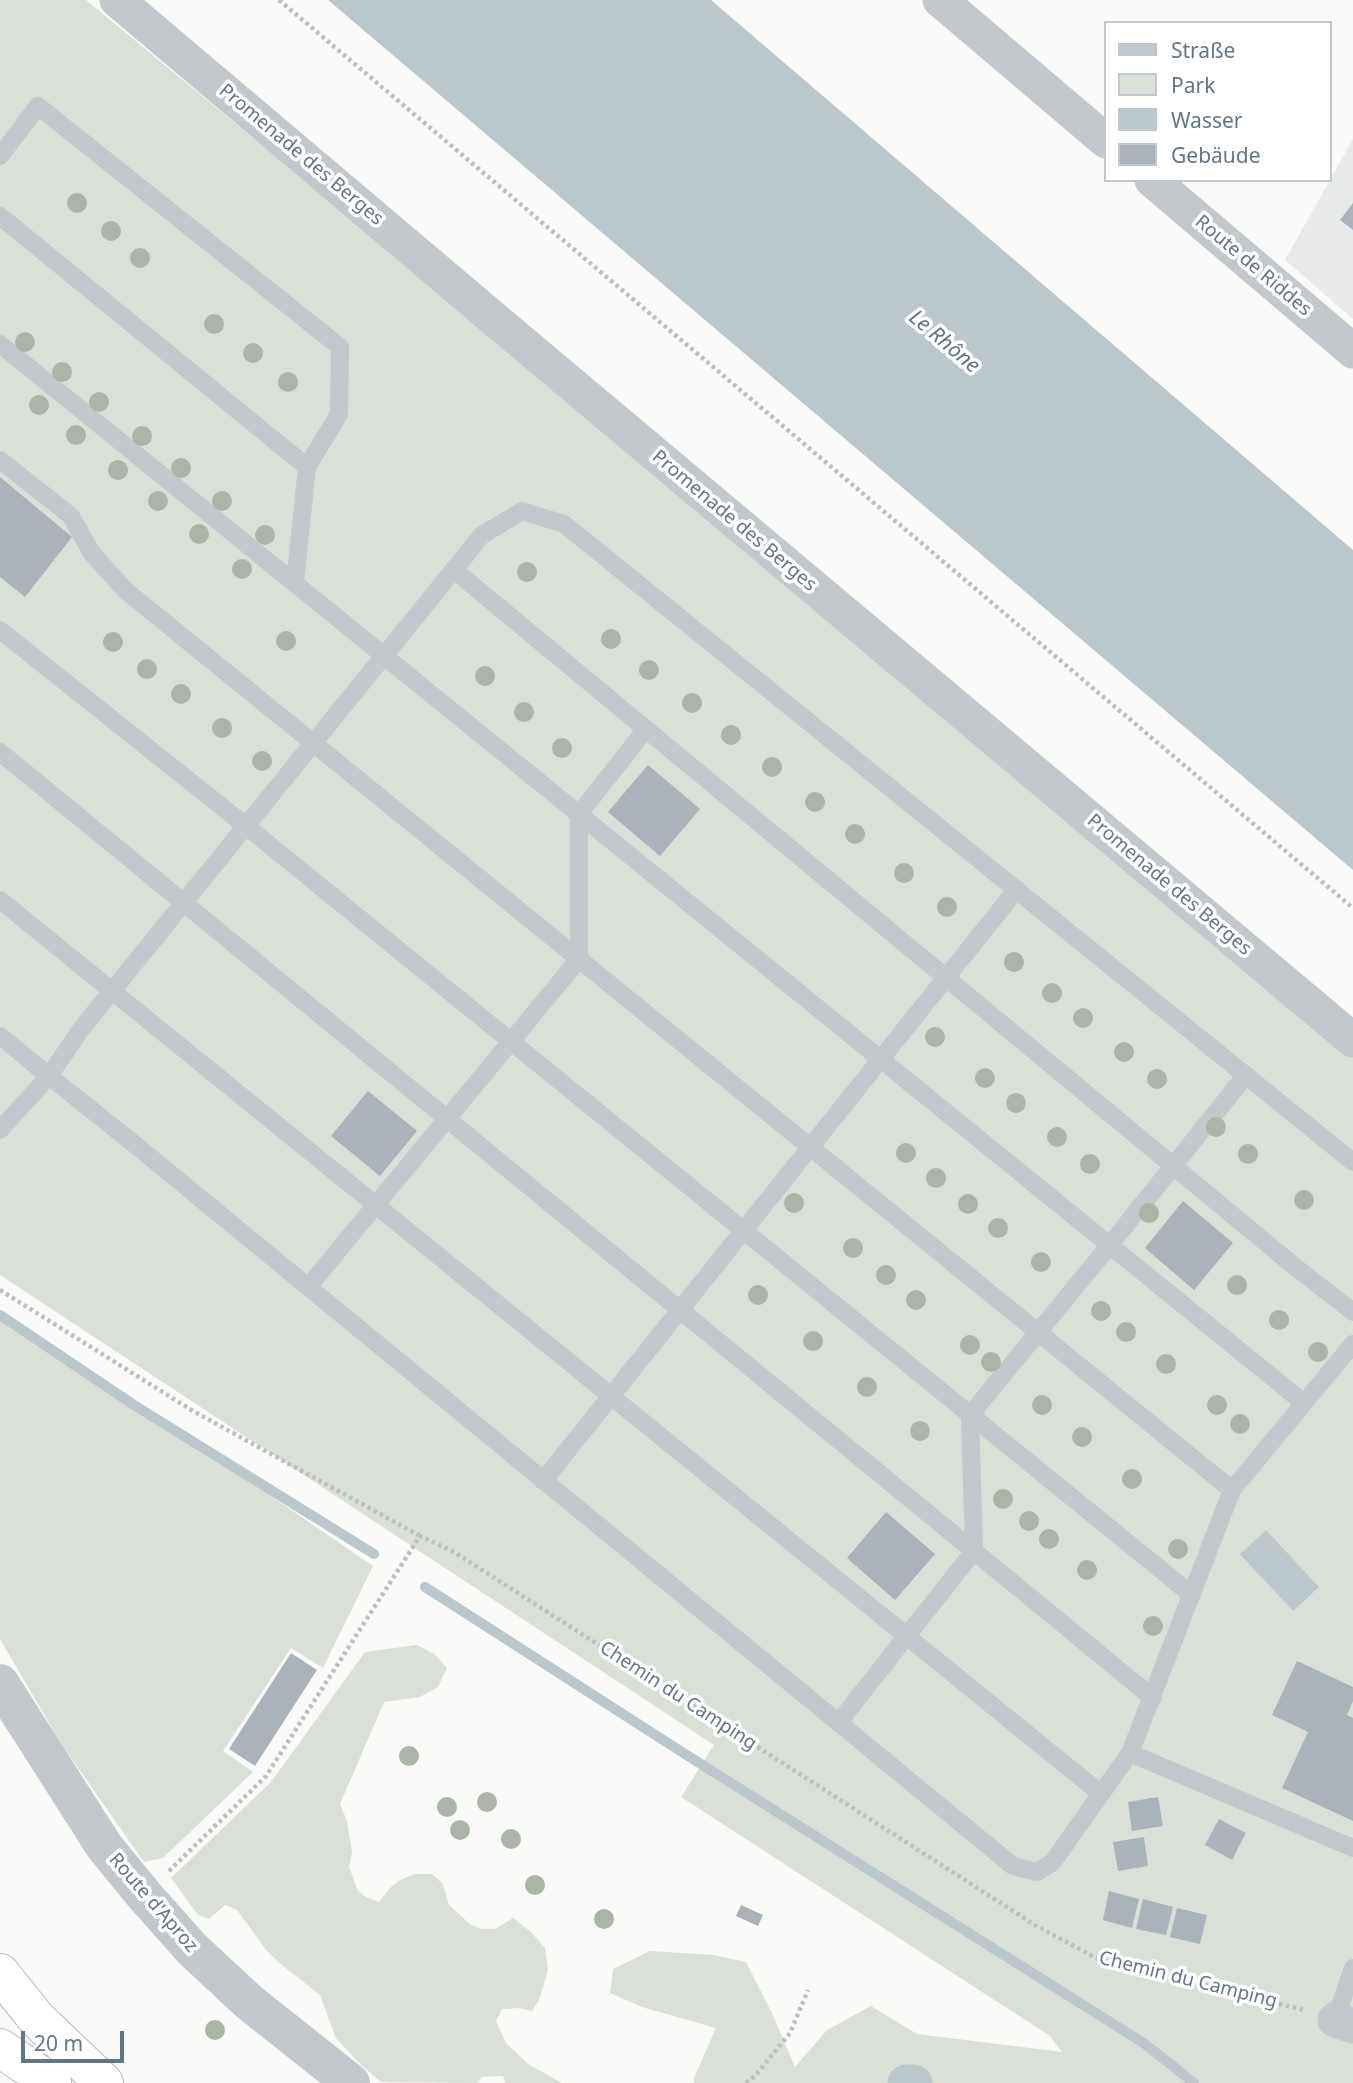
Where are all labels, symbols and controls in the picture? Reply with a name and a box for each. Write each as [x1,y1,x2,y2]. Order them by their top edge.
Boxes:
legend [1104,21,1332,182]
text: Straße [1171,36,1235,64]
text: Park [1171,71,1215,99]
street label: Promenade des Berges [214,80,388,230]
text: Wasser [1171,106,1243,134]
text: Gebäude [1171,141,1261,169]
street label: Route de Riddes [1190,211,1316,321]
water label: Le Rhône [903,305,985,379]
street label: Promenade des Berges [647,446,821,596]
street label: Promenade des Berges [1082,810,1256,960]
street label: Chemin du Camping [595,1637,761,1755]
street label: Route d'Aproz [104,1849,202,1957]
street label: Chemin du Camping [1097,1947,1279,2013]
scale bar [24,2016,128,2060]
text: 20 m [34,2029,83,2057]

